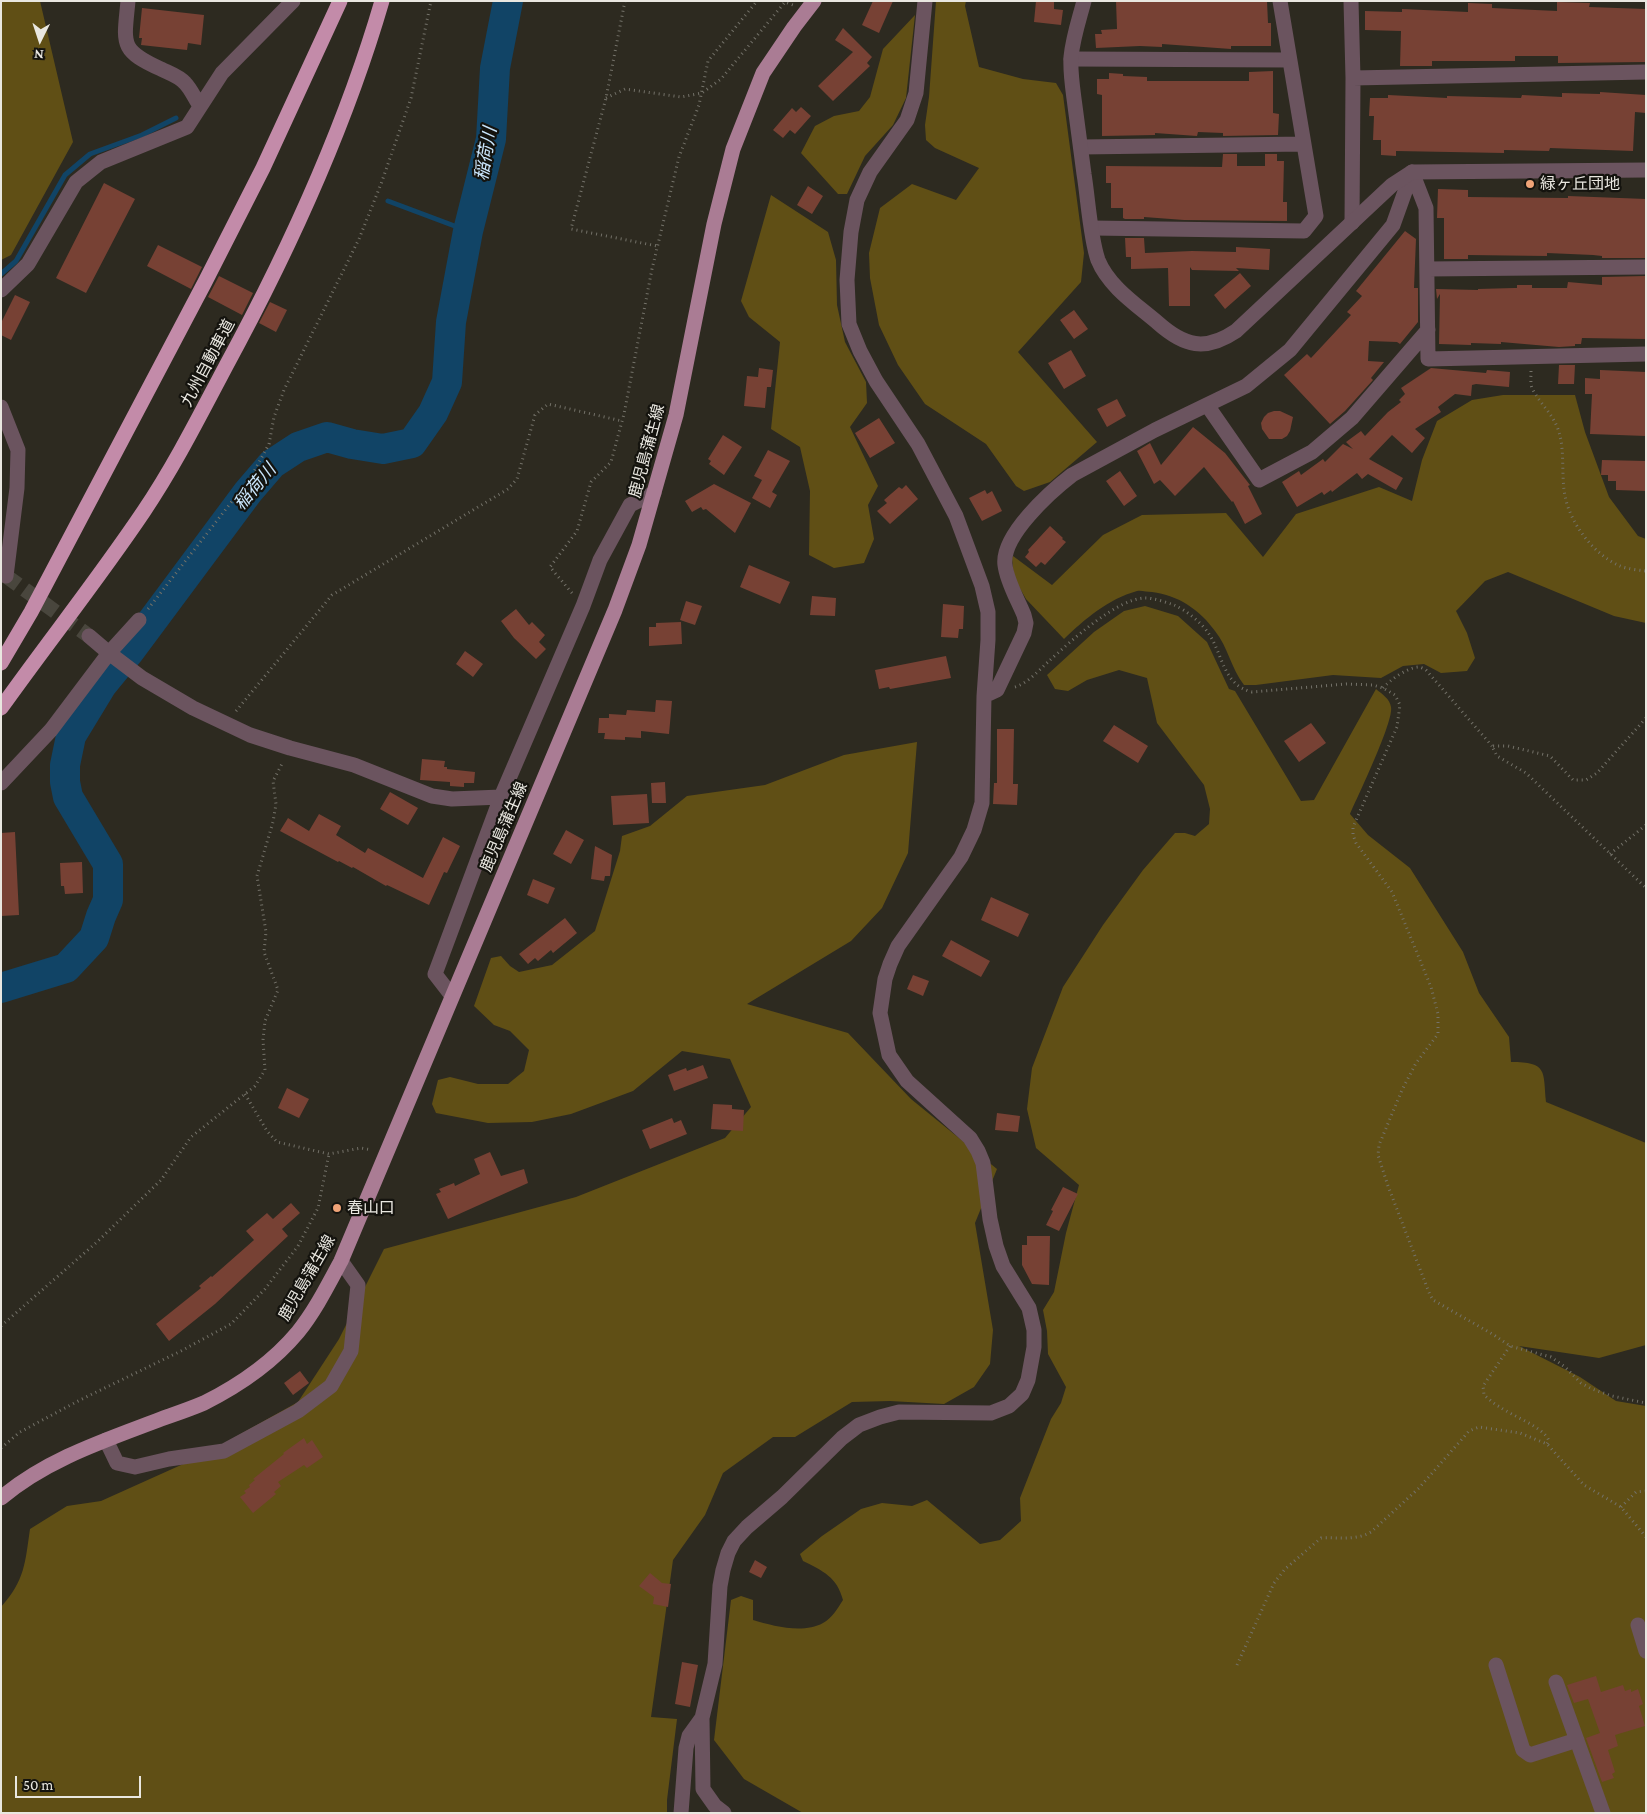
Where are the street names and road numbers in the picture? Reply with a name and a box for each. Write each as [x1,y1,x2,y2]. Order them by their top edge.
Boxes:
street label: 九州自動車道 [177,316,239,410]
street label: 鹿児島蒲生線 [625,402,669,500]
street label: 鹿児島蒲生線 [476,779,532,875]
street label: 鹿児島蒲生線 [275,1232,339,1324]

